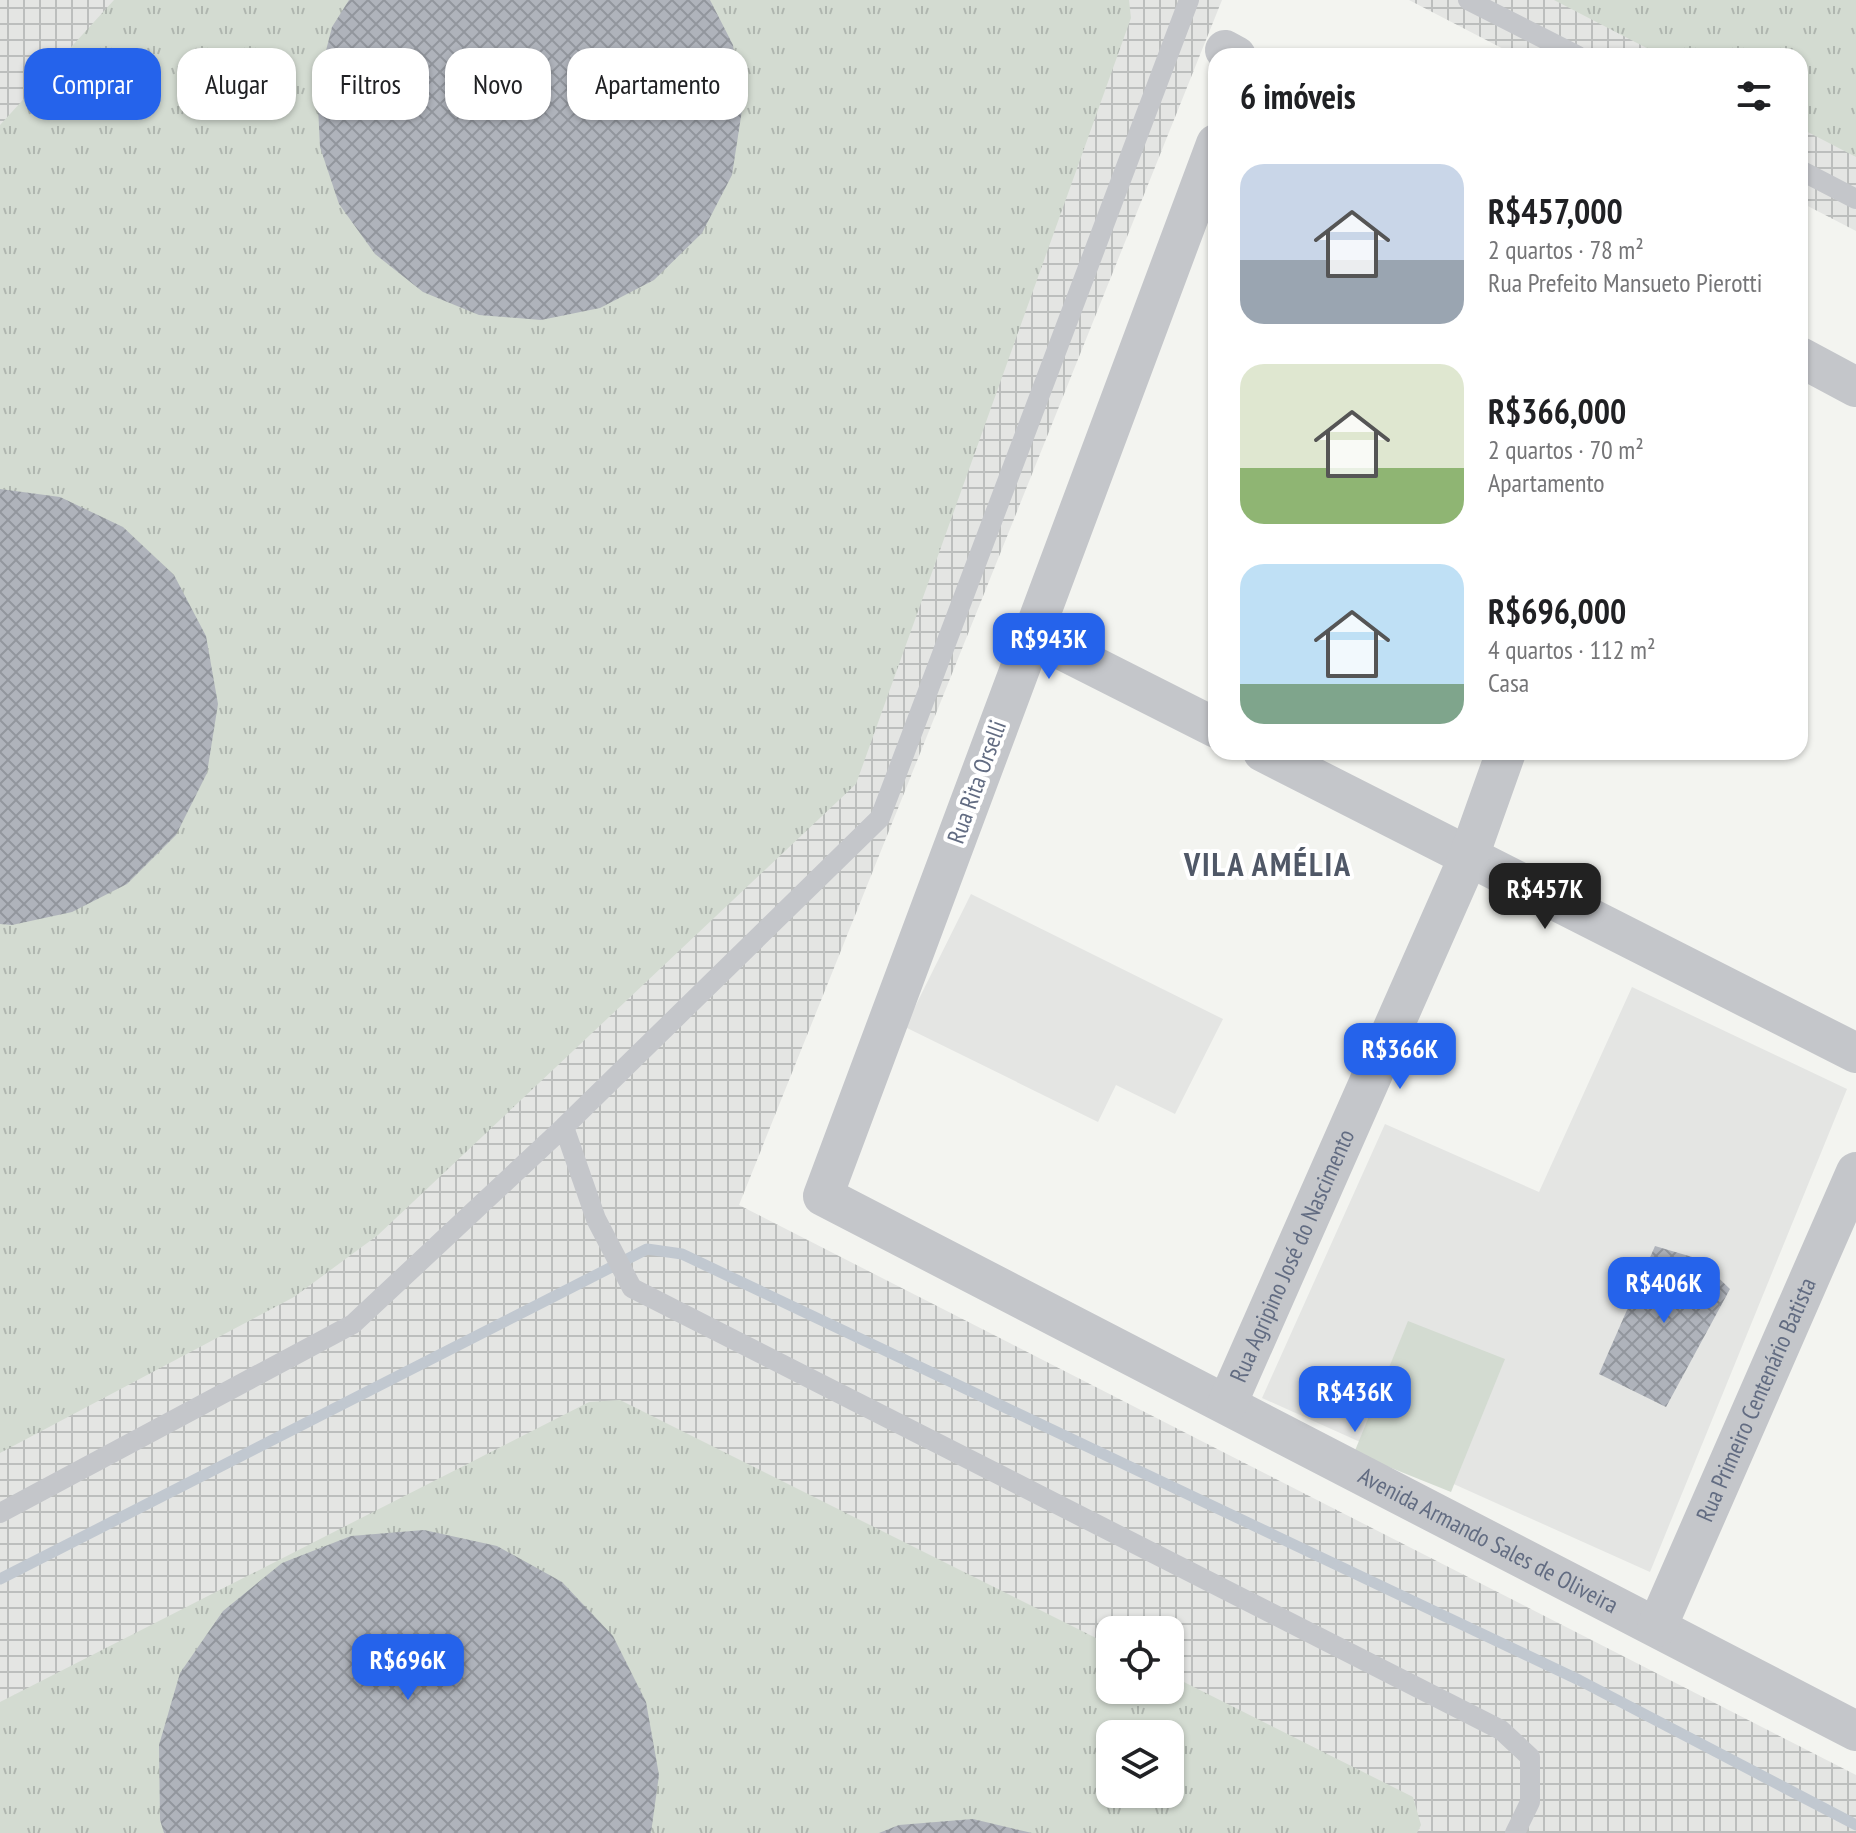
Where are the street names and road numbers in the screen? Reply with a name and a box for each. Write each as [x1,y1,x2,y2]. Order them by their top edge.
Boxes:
street label: Rua Rita Orselli [940,716,1013,848]
street label: Rua Agripino José do Nascimento [1223,1124,1361,1387]
street label: Rua Primeiro Centenário Batista [1689,1273,1823,1526]
street label: Avenida Armando Sales de Oliveira [1353,1460,1623,1620]

